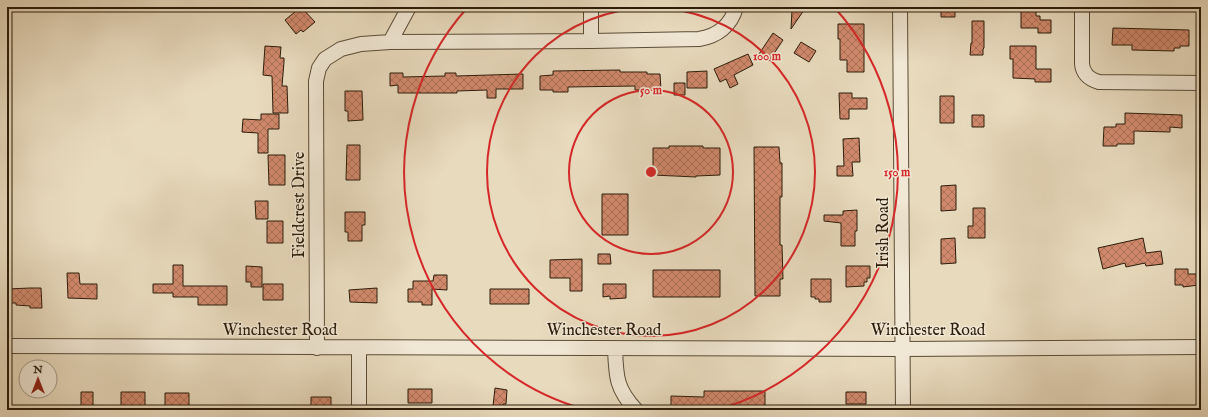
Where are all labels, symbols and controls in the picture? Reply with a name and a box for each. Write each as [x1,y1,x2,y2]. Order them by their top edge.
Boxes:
text: 100 m [753,49,782,64]
text: 50 m [640,83,663,98]
street label: Fieldcrest Drive [290,152,310,258]
centre of rings [644,165,658,179]
text: 150 m [884,165,911,180]
street label: Irish Road [874,197,894,268]
street label: Winchester Road [223,321,338,341]
street label: Winchester Road [547,321,662,341]
street label: Winchester Road [871,321,986,341]
north arrow [18,359,58,399]
text: N [32,363,43,377]

